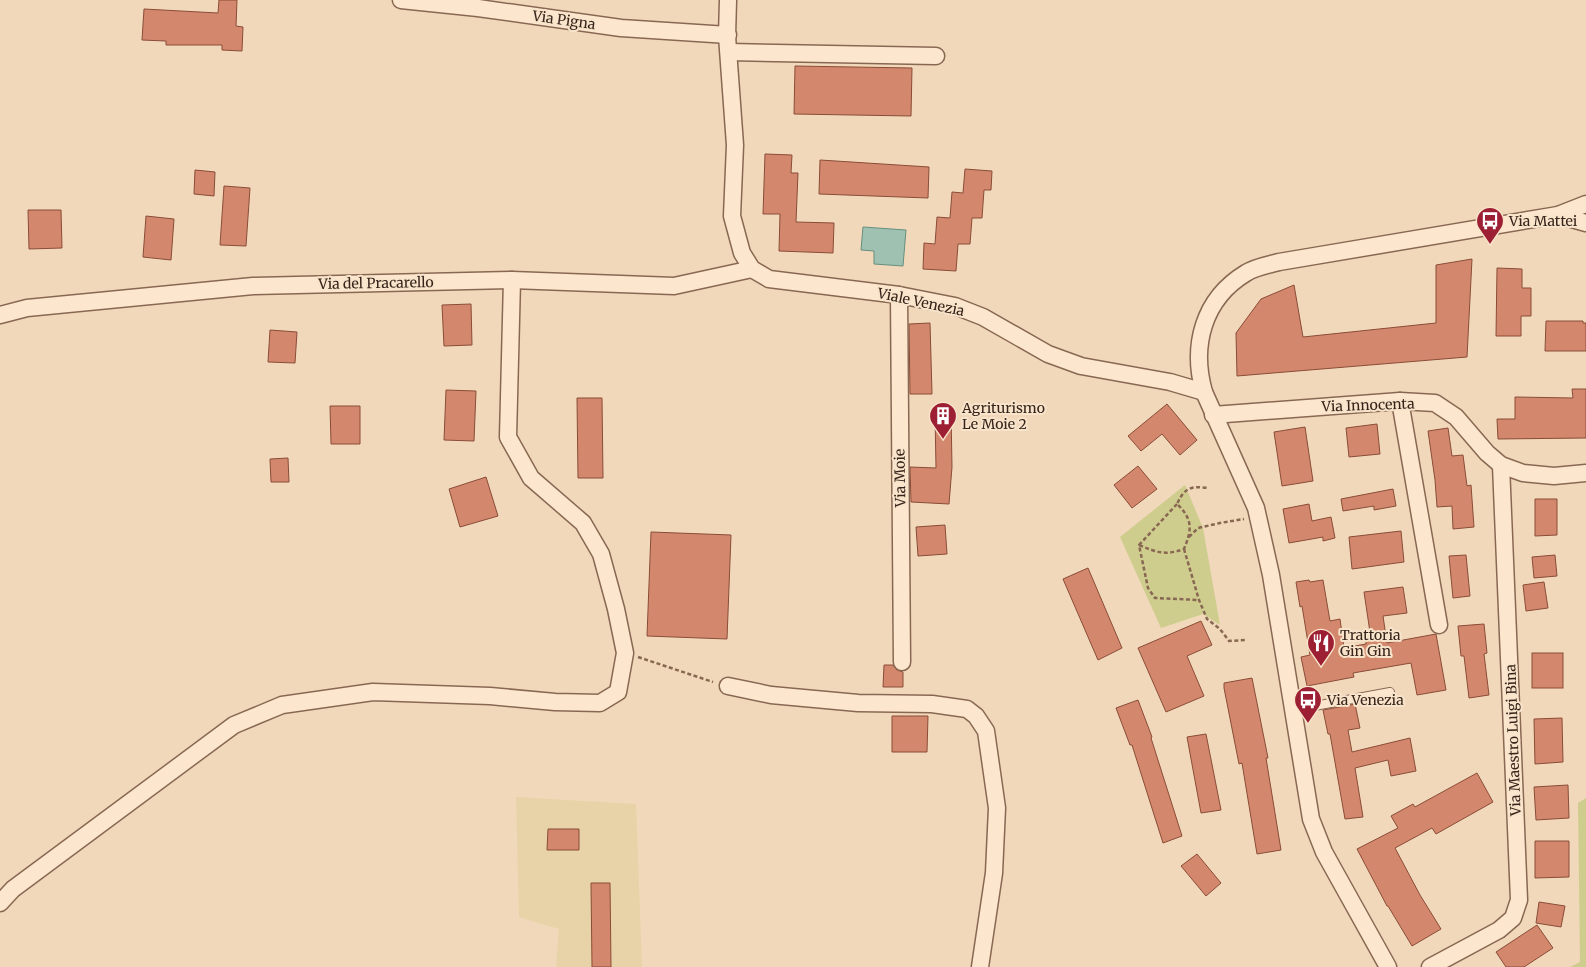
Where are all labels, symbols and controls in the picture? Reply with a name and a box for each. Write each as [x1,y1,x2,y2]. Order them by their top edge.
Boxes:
street label: Via Pigna [530,7,597,33]
bus stop icon: Via Mattei [1475,206,1505,245]
place label: Via Mattei [1508,212,1578,230]
street label: Via del Pracarello [317,273,434,293]
street label: Viale Venezia [875,284,967,320]
street label: Via Innocenta [1320,394,1415,416]
place label: Agriturismo Le Moie 2 [961,399,1045,433]
building icon: Agriturismo Le Moie 2 [928,401,958,440]
street label: Via Moie [890,449,910,508]
place label: Trattoria Gin Gin [1340,626,1401,660]
restaurant icon: Trattoria Gin Gin [1306,628,1336,667]
street label: Via Maestro Luigi Bina [1501,663,1525,817]
bus stop icon: Via Venezia [1293,685,1323,724]
place label: Via Venezia [1326,691,1404,709]

